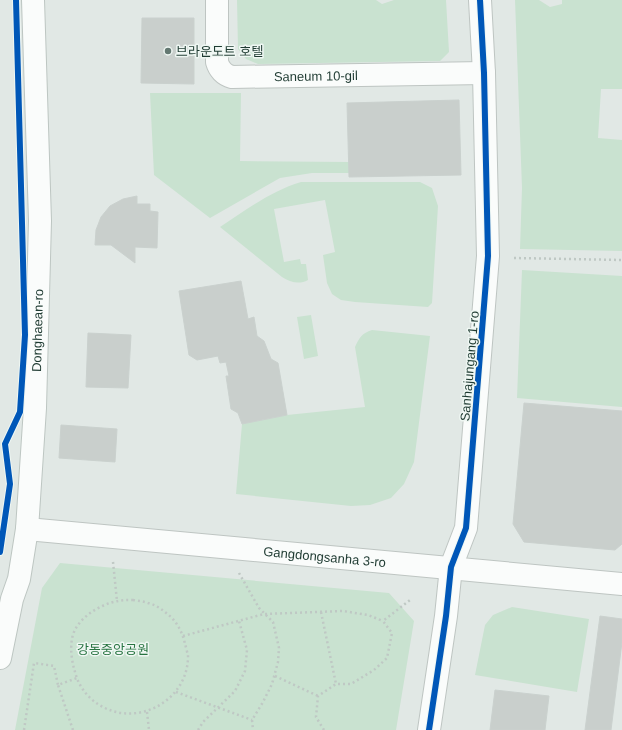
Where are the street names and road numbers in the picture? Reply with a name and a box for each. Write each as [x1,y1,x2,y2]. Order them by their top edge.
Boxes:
street label: Saneum 10-gil [274,68,358,84]
street label: Donghaean-ro [29,289,46,372]
street label: Sanhajungang 1-ro [457,310,482,422]
street label: Gangdongsanha 3-ro [263,544,387,570]

